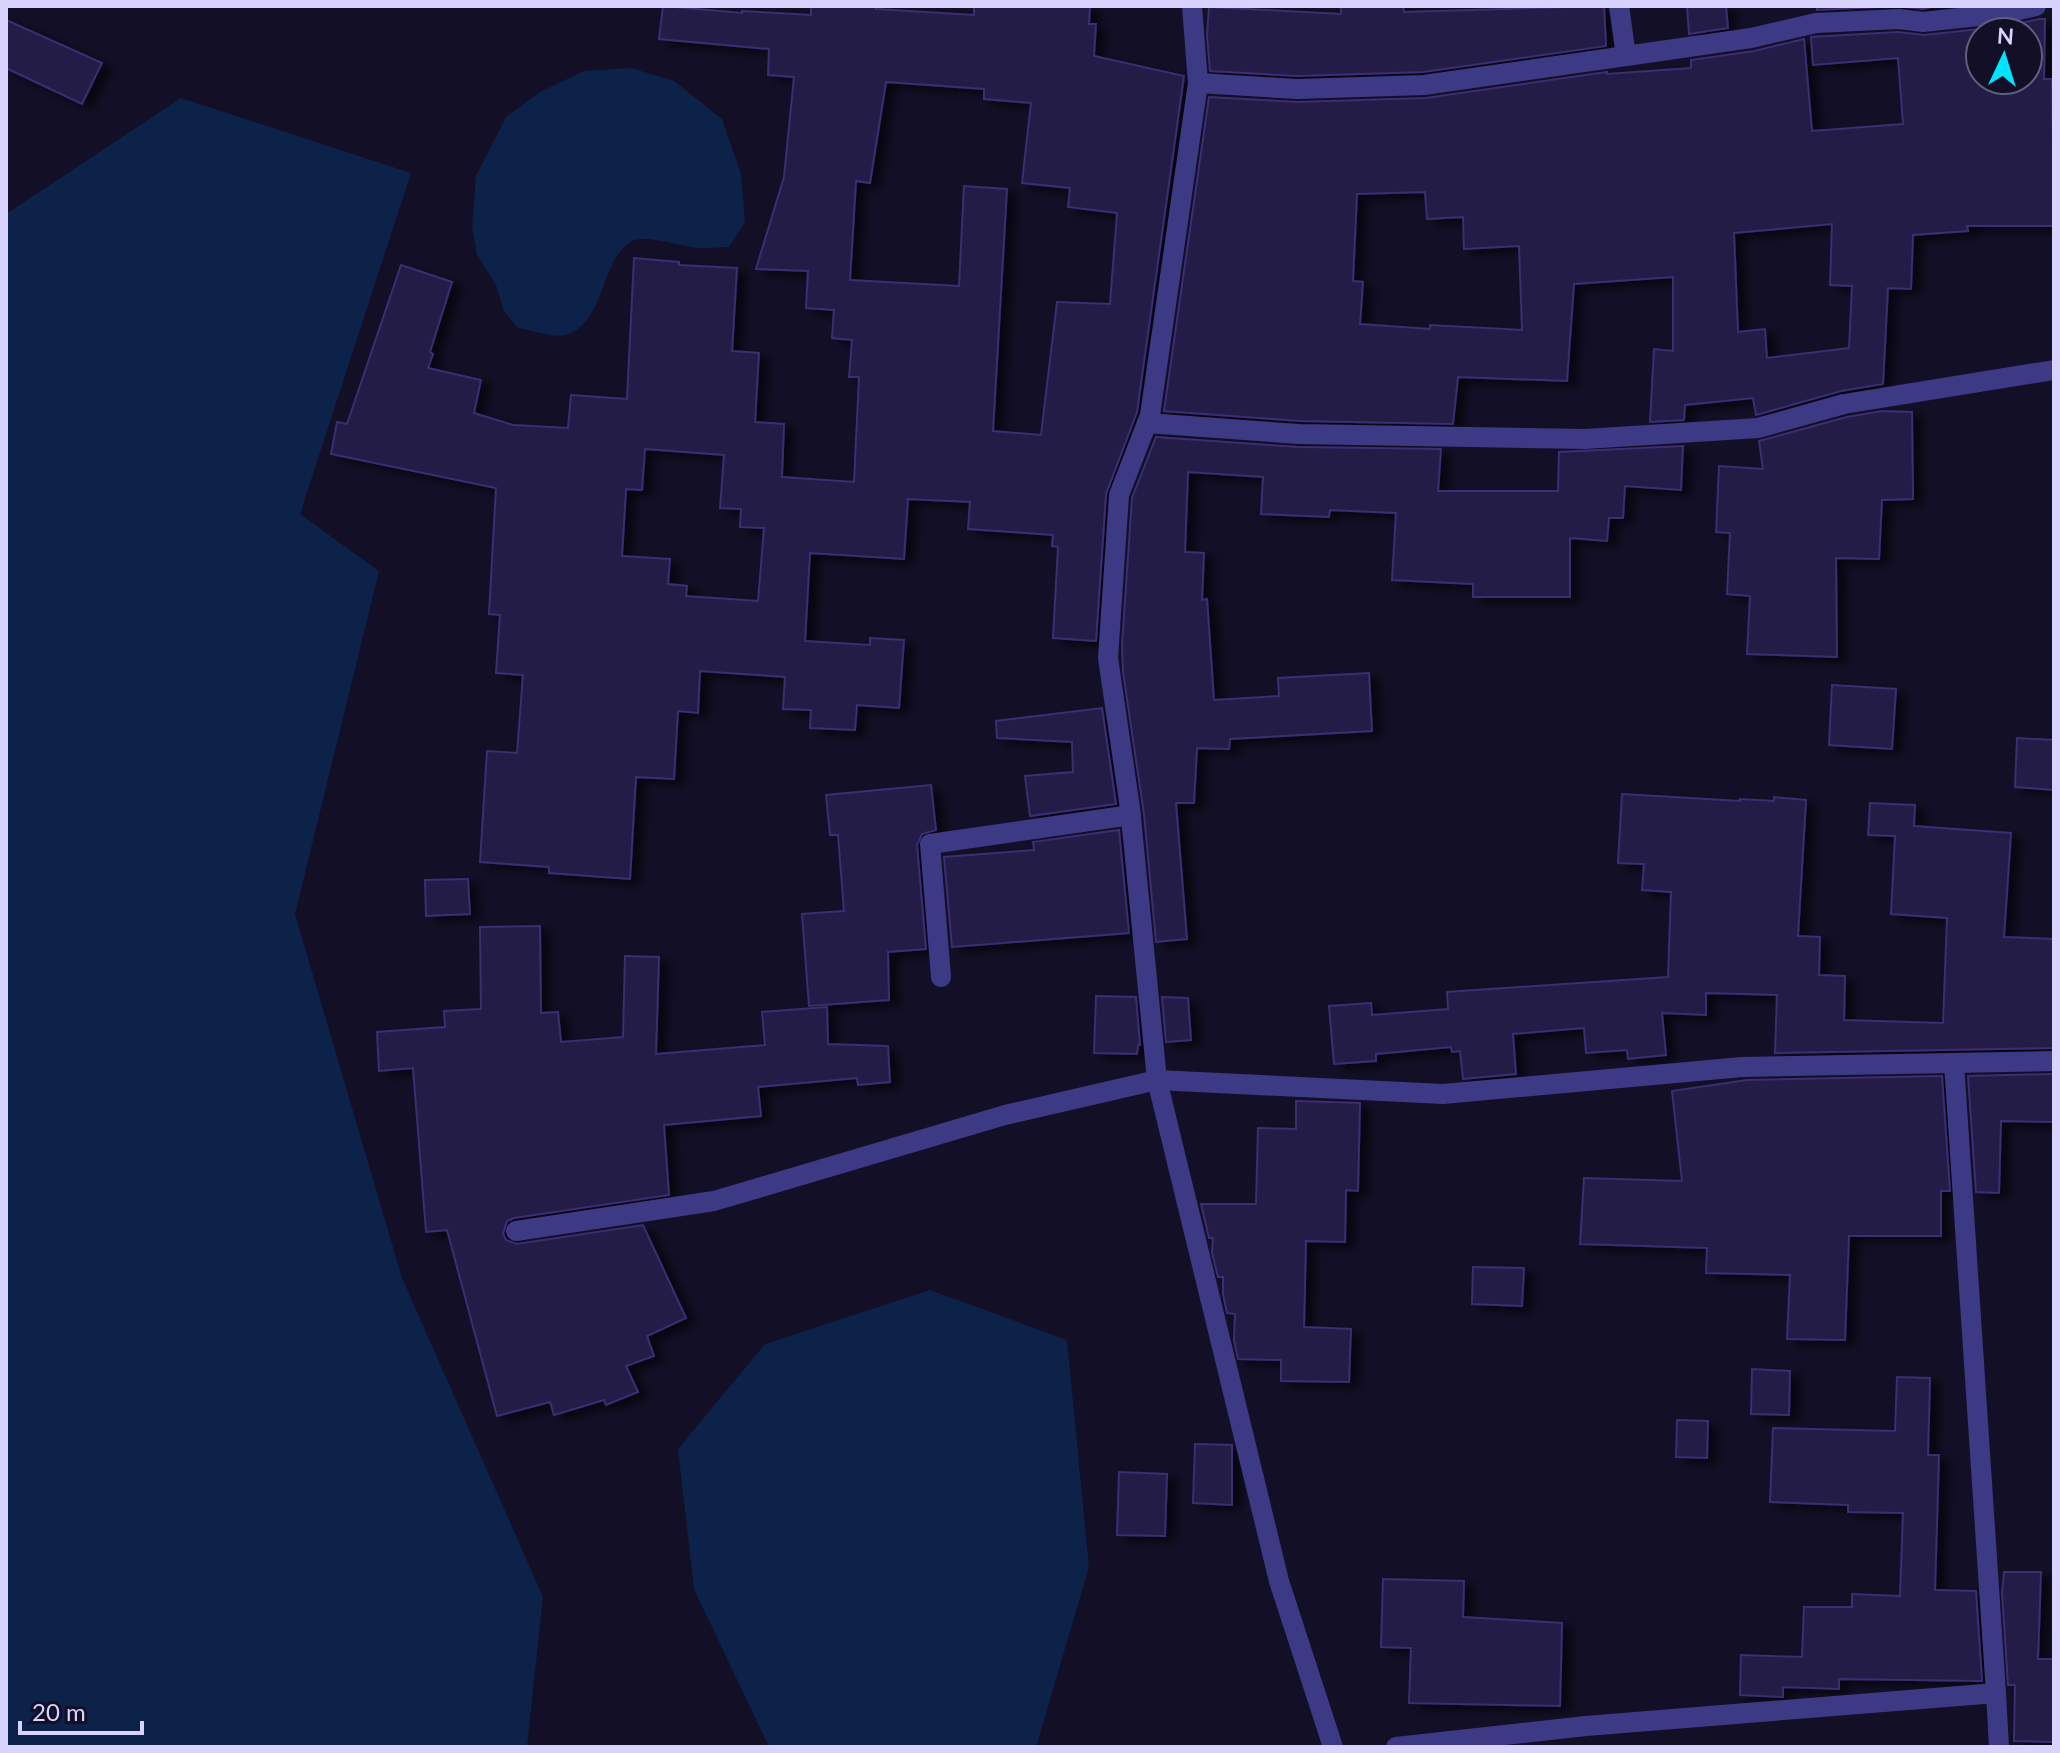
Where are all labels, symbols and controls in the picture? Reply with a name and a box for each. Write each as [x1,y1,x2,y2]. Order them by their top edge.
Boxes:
north arrow [1964,16,2044,96]
text: N [1996,21,2015,50]
scale bar [20,1685,142,1735]
text: 20 m [32,1697,86,1726]

